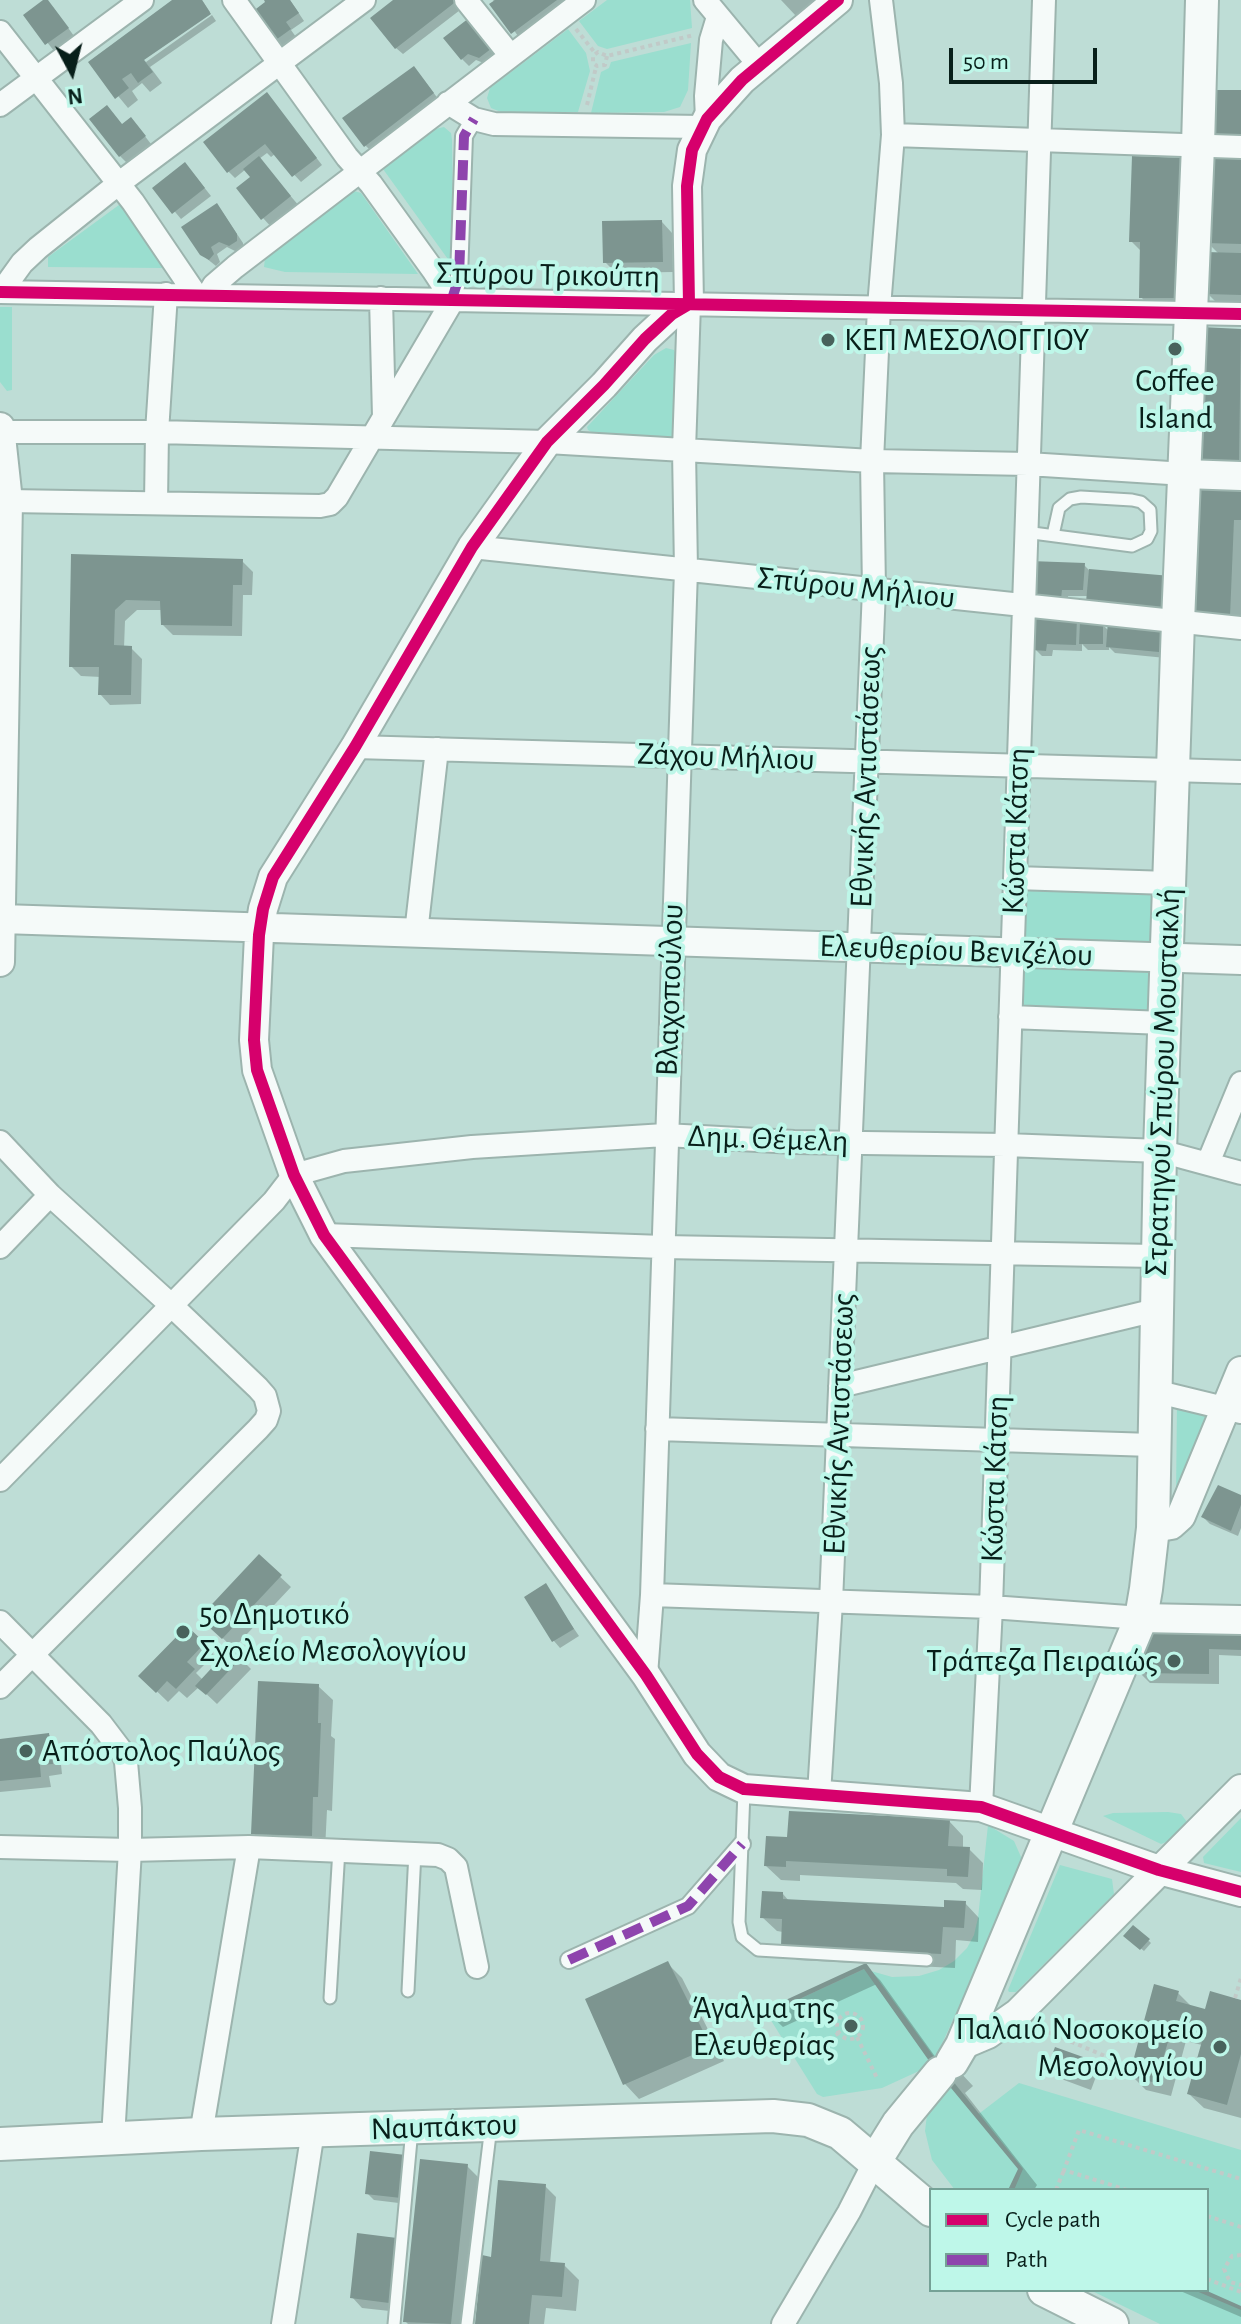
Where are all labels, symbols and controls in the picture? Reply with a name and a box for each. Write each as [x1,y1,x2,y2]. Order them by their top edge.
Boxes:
north arrow [32,32,112,112]
scale bar [953,32,1101,82]
text: 50 m [963,50,1009,74]
text: N [66,84,84,108]
street label: Σπύρου Τρικούπη [436,254,660,296]
place label: ΚΕΠ ΜΕΣΟΛΟΓΓΙΟΥ [844,321,1089,359]
marker: ΚΕΠ ΜΕΣΟΛΟΓΓΙΟΥ [819,331,837,349]
marker: Coffee Island [1166,340,1184,358]
place label: Coffee Island [1135,362,1215,437]
street label: Σπύρου Μήλιου [755,559,957,617]
street label: Εθνικής Αντιστάσεως [842,645,890,909]
street label: Ζάχου Μήλιου [637,735,815,779]
street label: Κώστα Κάτση [994,747,1038,915]
street label: Στρατηγού Σπύρου Μουστακλή [1137,887,1189,1277]
street label: Βλαχοπούλου [648,903,692,1077]
street label: Ελευθερίου Βενιζέλου [819,927,1093,975]
street label: Δημ. Θέμελη [687,1117,849,1161]
street label: Εθνικής Αντιστάσεως [815,1292,863,1556]
street label: Κώστα Κάτση [973,1395,1017,1563]
place label: 5ο Δημοτικό Σχολείο Μεσολογγίου [199,1595,467,1670]
marker: 5ο Δημοτικό Σχολείο Μεσολογγίου [174,1623,192,1641]
place label: Τράπεζα Πειραιώς [926,1642,1158,1680]
marker: Τράπεζα Πειραιώς [1165,1652,1183,1670]
place label: Απόστολος Παύλος [42,1732,280,1770]
marker: Απόστολος Παύλος [17,1742,35,1760]
place label: Άγαλμα της Ελευθερίας [691,1989,835,2064]
place label: Παλαιό Νοσοκομείο Μεσολογγίου [955,2010,1204,2085]
marker: Άγαλμα της Ελευθερίας [842,2017,860,2035]
marker: Παλαιό Νοσοκομείο Μεσολογγίου [1211,2038,1229,2056]
street label: Ναυπάκτου [370,2105,518,2149]
legend [929,2188,1209,2292]
text: Cycle path [1005,2208,1101,2232]
text: Path [1005,2248,1048,2272]

